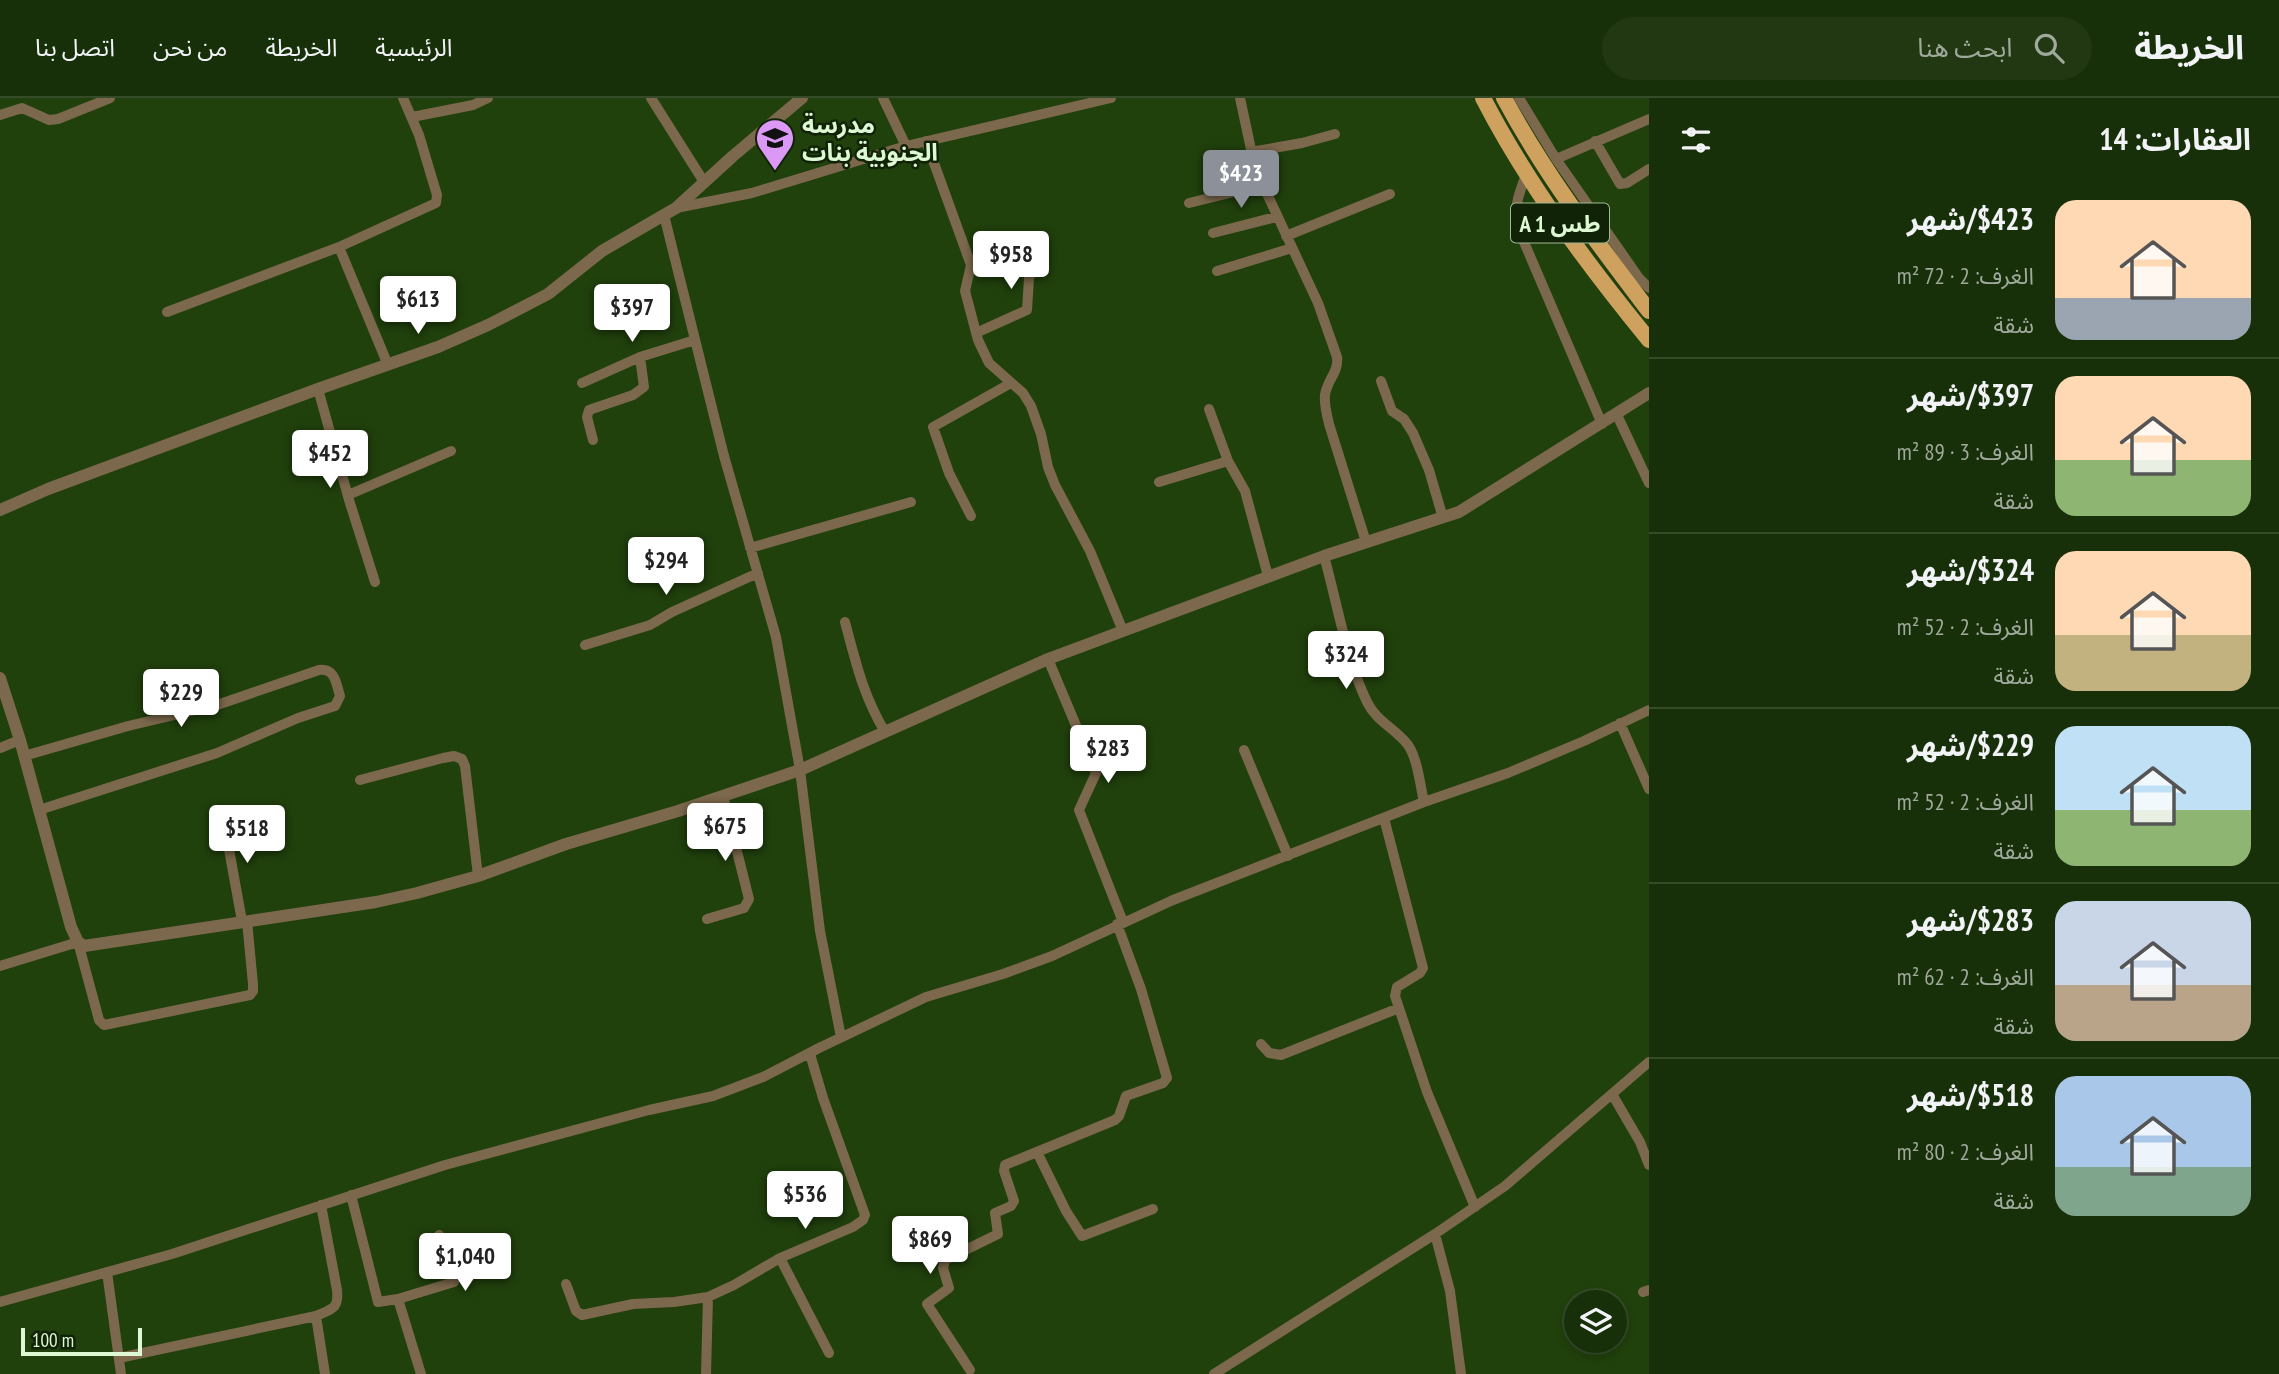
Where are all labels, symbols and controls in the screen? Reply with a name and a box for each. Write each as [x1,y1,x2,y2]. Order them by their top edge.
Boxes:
search box [1602,17,2092,80]
text: الخريطة [2134,25,2244,68]
icon: search [2030,29,2068,67]
text: ابحث هنا [1917,31,2012,64]
text: اتصل بنا [35,32,115,63]
text: من نحن [153,32,227,63]
text: الخريطة [265,32,337,63]
text: الرئيسية [375,32,453,63]
place label: مدرسة الجنوبية بنات [802,109,938,168]
school or university icon: مدرسة الجنوبية بنات [754,117,796,172]
text: العقارات: 14 [2099,119,2251,158]
icon: filters [1677,121,1715,159]
pin: $423 [1200,150,1282,210]
text: $423 [1219,158,1263,187]
text: $423/شهر [1907,199,2034,238]
road number: A 1 طس [1511,204,1609,242]
icon: home [2111,228,2195,312]
pin: $958 [970,232,1052,291]
text: $958 [989,239,1033,268]
text: الغرف: 2 · 72 m² [1897,261,2034,290]
pin: $613 [377,276,459,336]
text: $613 [396,284,440,313]
pin: $397 [591,285,673,344]
text: $397 [610,292,654,321]
text: شقة [1993,310,2034,339]
text: $397/شهر [1907,375,2034,414]
icon: home [2111,404,2195,488]
pin: $452 [289,430,371,490]
text: الغرف: 3 · 89 m² [1897,437,2034,466]
text: $452 [308,438,352,467]
text: شقة [1993,486,2034,515]
pin: $294 [625,538,707,597]
text: $294 [644,545,688,574]
text: $324/شهر [1907,550,2034,589]
icon: home [2111,579,2195,663]
text: الغرف: 2 · 52 m² [1897,612,2034,641]
pin: $324 [1305,632,1387,691]
text: $324 [1324,639,1368,668]
text: شقة [1993,661,2034,690]
pin: $229 [140,670,222,729]
text: $229 [159,677,203,706]
text: $229/شهر [1907,725,2034,764]
pin: $283 [1067,726,1149,785]
text: $283 [1086,733,1130,762]
icon: home [2111,754,2195,838]
text: الغرف: 2 · 52 m² [1897,787,2034,816]
pin: $675 [684,804,766,863]
pin: $518 [206,806,288,865]
text: $675 [703,811,747,840]
text: $518 [225,813,269,842]
text: شقة [1993,836,2034,865]
text: $283/شهر [1907,900,2034,939]
icon: home [2111,929,2195,1013]
text: الغرف: 2 · 62 m² [1897,962,2034,991]
text: شقة [1993,1011,2034,1040]
text: $518/شهر [1907,1075,2034,1114]
icon: home [2111,1104,2195,1188]
text: الغرف: 2 · 80 m² [1897,1137,2034,1166]
pin: $536 [764,1172,846,1231]
text: $536 [783,1179,827,1208]
text: شقة [1993,1186,2034,1215]
pin: $869 [889,1216,971,1276]
text: $869 [908,1224,952,1253]
pin: $1,040 [408,1234,522,1293]
text: $1,040 [435,1241,495,1270]
map controls [1564,1290,1627,1353]
button: layers [1564,1290,1627,1353]
scale bar [21,1325,142,1357]
text: 100 m [32,1328,74,1352]

